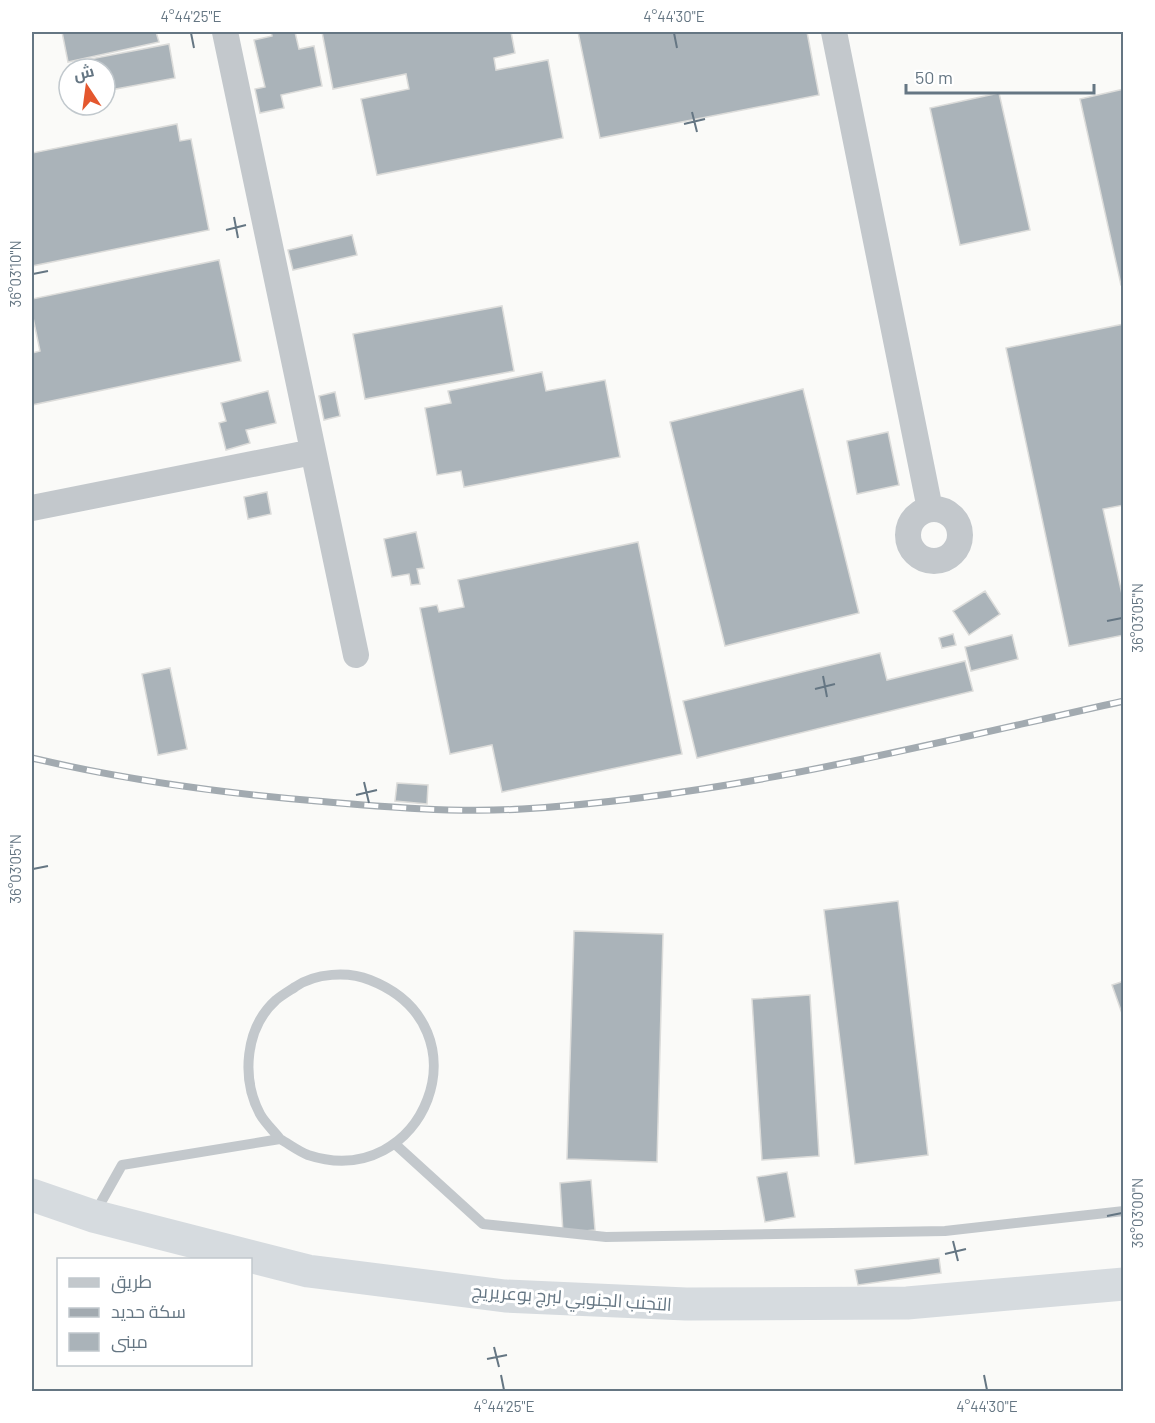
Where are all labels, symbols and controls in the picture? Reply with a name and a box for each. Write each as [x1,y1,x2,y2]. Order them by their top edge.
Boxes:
text: 4°44'25"E [160,7,222,25]
text: 4°44'30"E [643,7,705,25]
north arrow [57,57,117,117]
scale bar [906,57,1094,95]
text: ش [71,60,96,84]
text: 50 m [915,66,953,88]
text: 36°03'10"N [6,240,24,308]
text: 36°03'05"N [1128,583,1146,653]
text: 36°03'05"N [6,834,24,904]
text: 36°03'00"N [1128,1178,1146,1248]
legend [57,1258,252,1366]
text: طريق [111,1270,152,1294]
street label: التجنب الجنوبي لبرج بوعريريج [471,1279,673,1319]
text: سكة حديد [111,1300,186,1322]
text: مبنى [111,1330,148,1353]
text: 4°44'25"E [473,1397,535,1415]
text: 4°44'30"E [956,1397,1018,1415]

